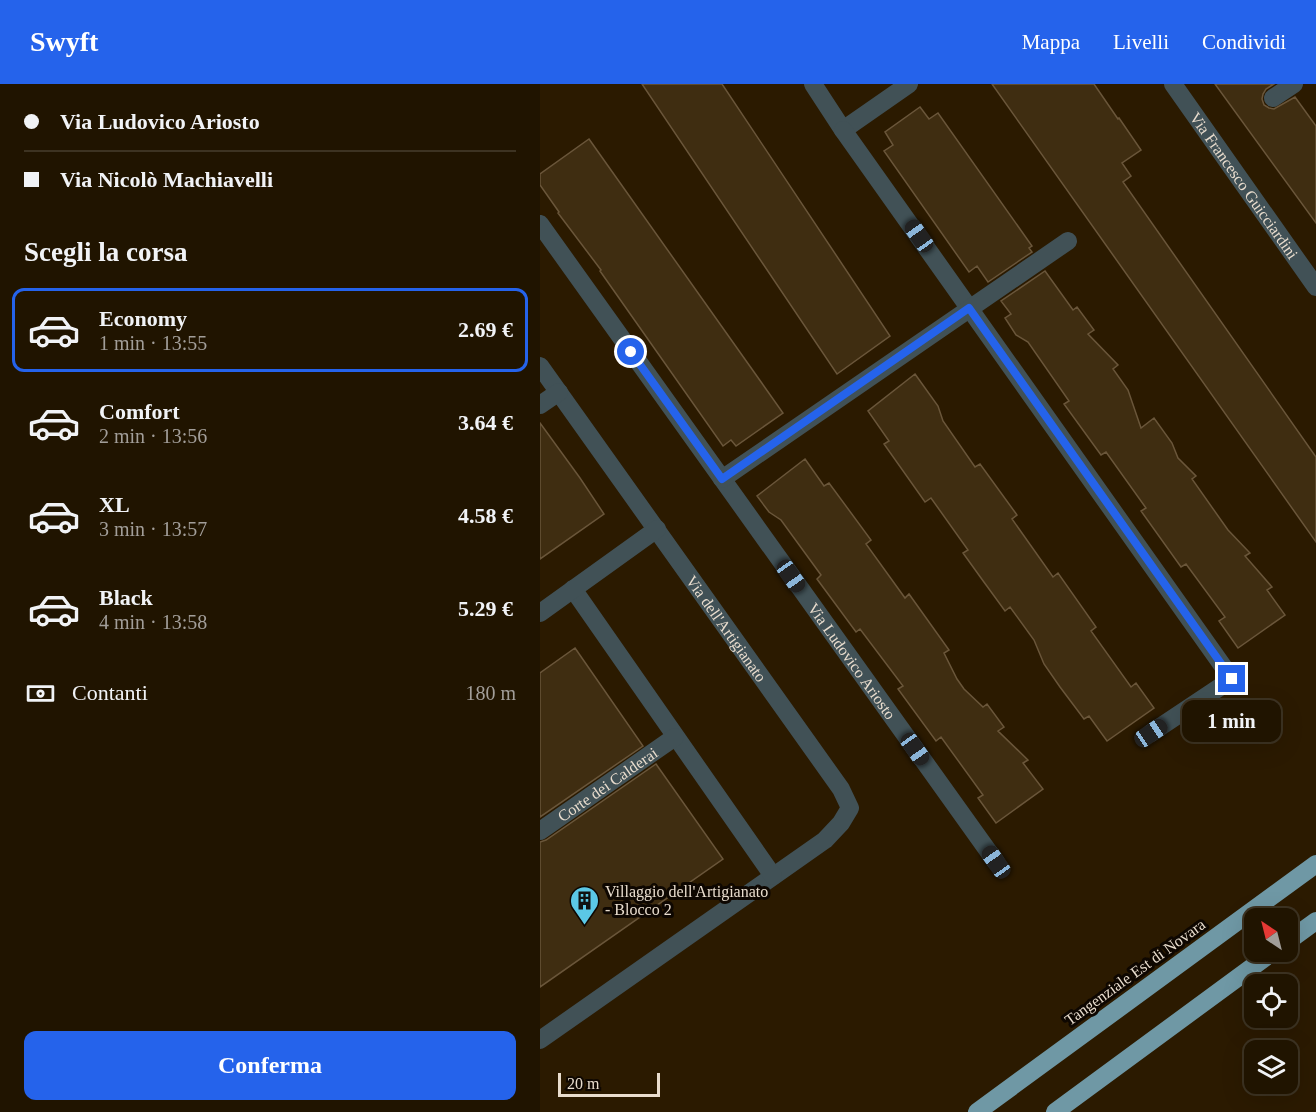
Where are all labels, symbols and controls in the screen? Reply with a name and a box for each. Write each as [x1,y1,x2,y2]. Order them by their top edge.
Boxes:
text: Swyft [30,26,98,57]
text: Mappa [1022,30,1080,54]
text: Livelli [1113,30,1169,54]
text: Condividi [1202,30,1286,54]
text: Via Ludovico Ariosto [60,109,260,134]
street label: Via Francesco Guicciardini [1187,109,1302,262]
text: Via Nicolò Machiavelli [60,167,273,192]
car [901,216,937,256]
text: Scegli la corsa [24,237,187,267]
icon: car [27,303,81,357]
text: Economy [99,306,187,331]
text: 2.69 € [458,317,513,342]
text: 1 min · 13:55 [99,332,207,354]
route start [617,338,644,365]
icon: car [27,396,81,450]
text: Comfort [99,399,180,424]
text: 3.64 € [458,410,513,435]
text: 2 min · 13:56 [99,425,207,447]
icon: car [27,489,81,543]
text: XL [99,492,130,517]
text: 4.58 € [458,503,513,528]
text: 3 min · 13:57 [99,518,207,540]
car [773,556,809,596]
street label: Via dell'Artigianato [683,572,770,685]
icon: car [27,582,81,636]
text: Black [99,585,153,610]
text: 5.29 € [458,596,513,621]
street label: Via Ludovico Ariosto [805,600,899,722]
text: 4 min · 13:58 [99,611,207,633]
route end [1218,665,1245,692]
icon: cash [24,677,57,710]
text: Contanti [72,680,148,705]
text: 180 m [465,682,516,704]
callout: 1 min [1182,700,1282,742]
text: 1 min [1207,710,1256,732]
car [1131,715,1171,751]
car [897,729,933,769]
street label: Corte dei Calderai [554,743,661,825]
car [978,842,1014,882]
place label: Villaggio dell'Artigianato - Blocco 2 [605,883,768,918]
building icon: Villaggio dell'Artigianato - Blocco 2 [568,884,600,926]
north arrow [1244,908,1298,962]
map controls [1244,908,1298,1094]
street label: Tangenziale Est di Novara [1062,915,1209,1029]
button: locate [1244,974,1298,1028]
button: Conferma [24,1031,516,1100]
button: layers [1244,1040,1298,1094]
scale bar [558,1070,660,1098]
text: 20 m [567,1075,599,1092]

